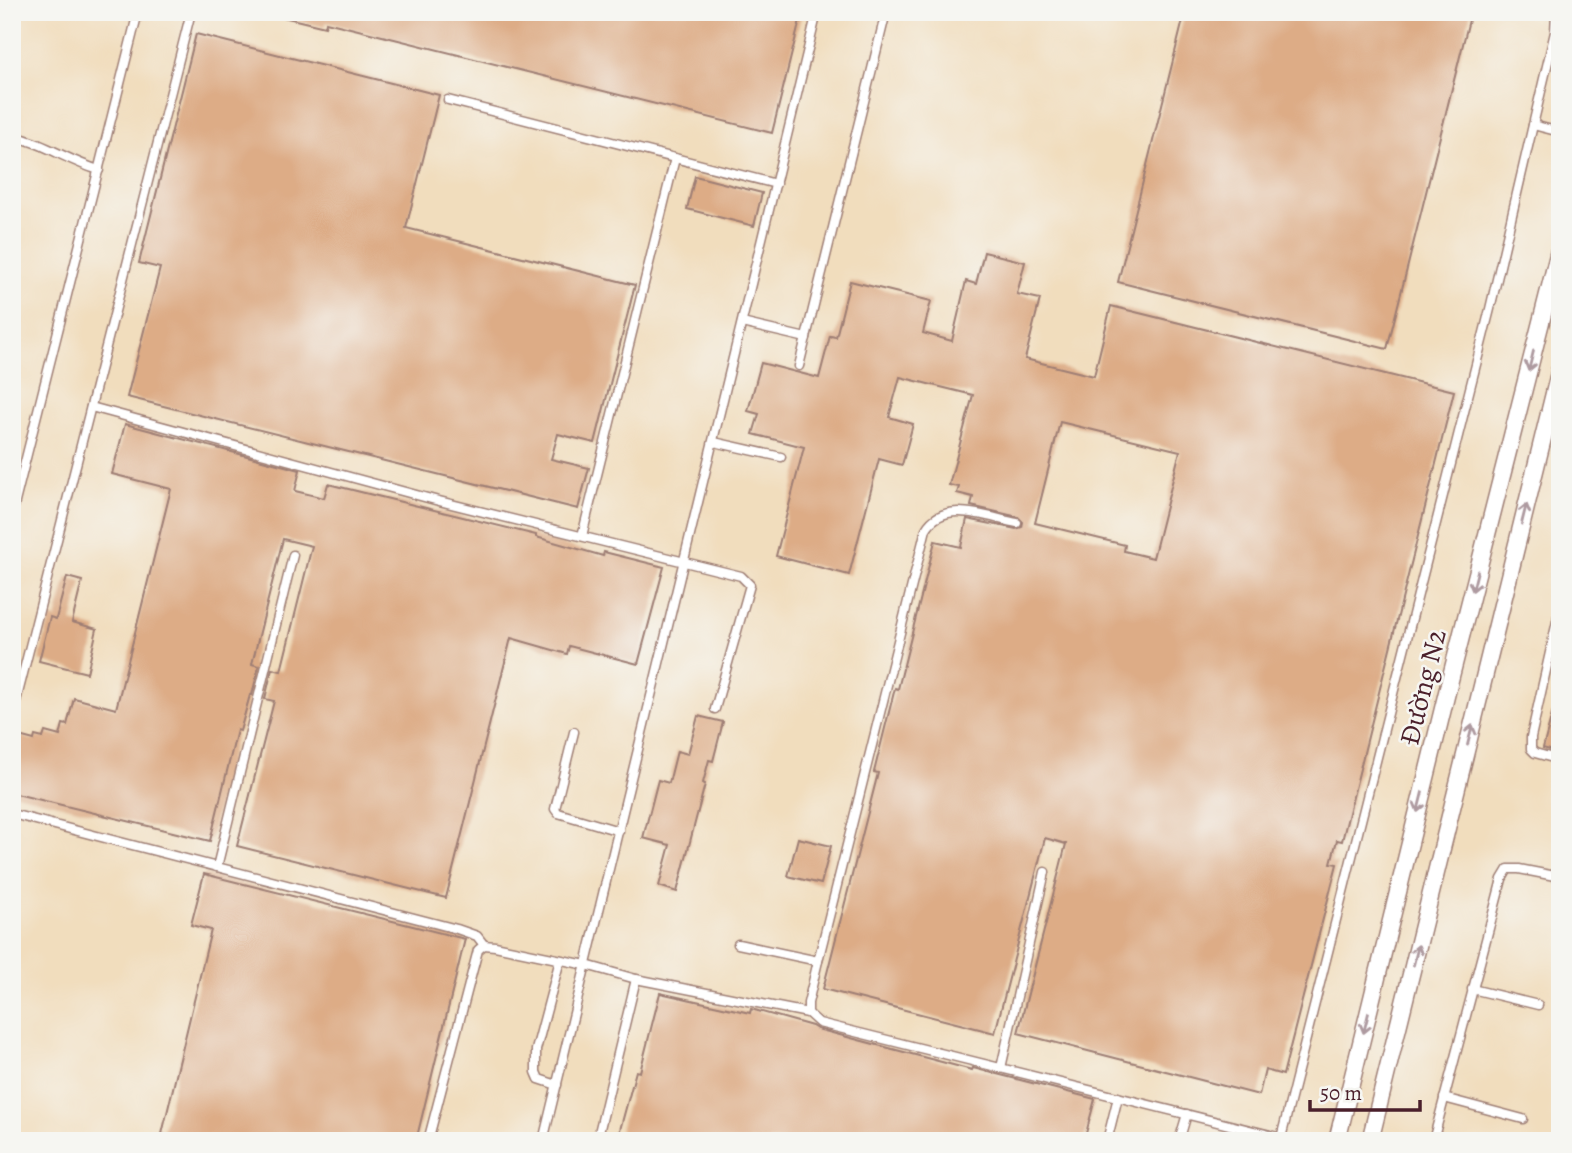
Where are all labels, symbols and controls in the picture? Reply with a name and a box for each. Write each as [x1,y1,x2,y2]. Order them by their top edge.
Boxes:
one-way arrow [1524,349,1537,372]
one-way arrow [1518,503,1531,525]
one-way arrow [1468,570,1481,592]
street label: Đường N2 [1390,625,1456,749]
one-way arrow [1464,724,1477,746]
one-way arrow [1413,790,1426,813]
one-way arrow [1410,945,1423,967]
one-way arrow [1359,1011,1372,1034]
scale bar [1310,1069,1420,1113]
text: 50 m [1320,1079,1362,1107]

